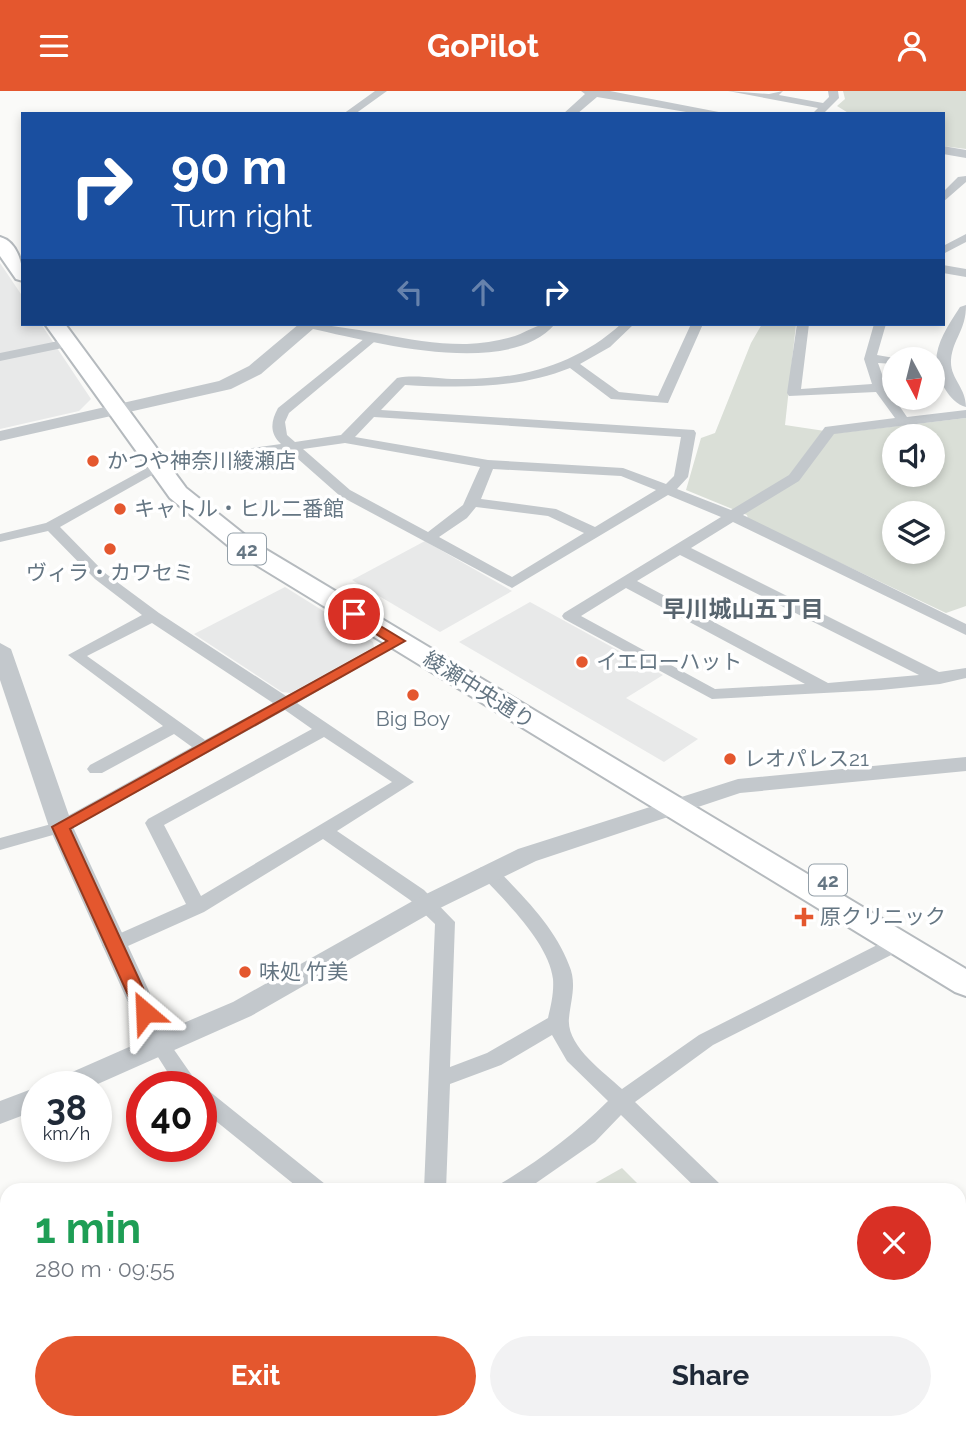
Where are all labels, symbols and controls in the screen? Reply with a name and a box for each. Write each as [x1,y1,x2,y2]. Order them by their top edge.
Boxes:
icon: menu [35,27,73,65]
text: GoPilot [427,27,539,64]
icon: person [893,27,931,65]
text: 90 m [171,138,287,195]
icon: right [56,140,147,231]
text: Turn right [171,197,312,234]
icon: left [391,273,429,311]
icon: ahead [464,273,502,311]
icon: right [537,273,575,311]
north arrow [882,347,945,409]
map controls [882,347,945,564]
button: sound [882,424,945,487]
place label: かつや神奈川綾瀬店 [107,448,296,473]
marker: かつや神奈川綾瀬店 [85,453,101,469]
place label: キャトル・ヒル二番館 [134,496,344,521]
marker: キャトル・ヒル二番館 [112,501,128,517]
button: layers [882,501,945,564]
road number: 42 [228,533,266,565]
marker: ヴィラ・カワセミ [102,541,118,557]
place label: ヴィラ・カワセミ [26,560,194,585]
pin [324,584,384,644]
icon: arrive [335,595,373,633]
district label: 早川城山五丁目 [663,595,824,622]
street label: 綾瀬中央通り [419,646,539,734]
place label: イエローハット [596,649,742,674]
marker: イエローハット [574,654,590,670]
marker: Big Boy [405,687,421,703]
place label: Big Boy [376,706,450,731]
place label: レオパレス21 [744,746,869,771]
marker: レオパレス21 [722,751,738,767]
road number: 42 [809,865,847,895]
place label: 原クリニック [820,904,946,929]
marker: 原クリニック [794,907,814,927]
place label: 味処 竹美 [259,959,348,984]
marker: 味処 竹美 [237,964,253,980]
position arrow [108,975,182,1049]
speed limit sign: 40 [126,1071,217,1162]
text: 38 [46,1087,87,1128]
text: km/h [43,1123,90,1144]
text: 1 min [35,1204,141,1253]
button: close [857,1206,931,1280]
text: 280 m · 09:55 [35,1255,175,1282]
button: Exit [35,1336,476,1416]
button: Share [490,1336,931,1416]

